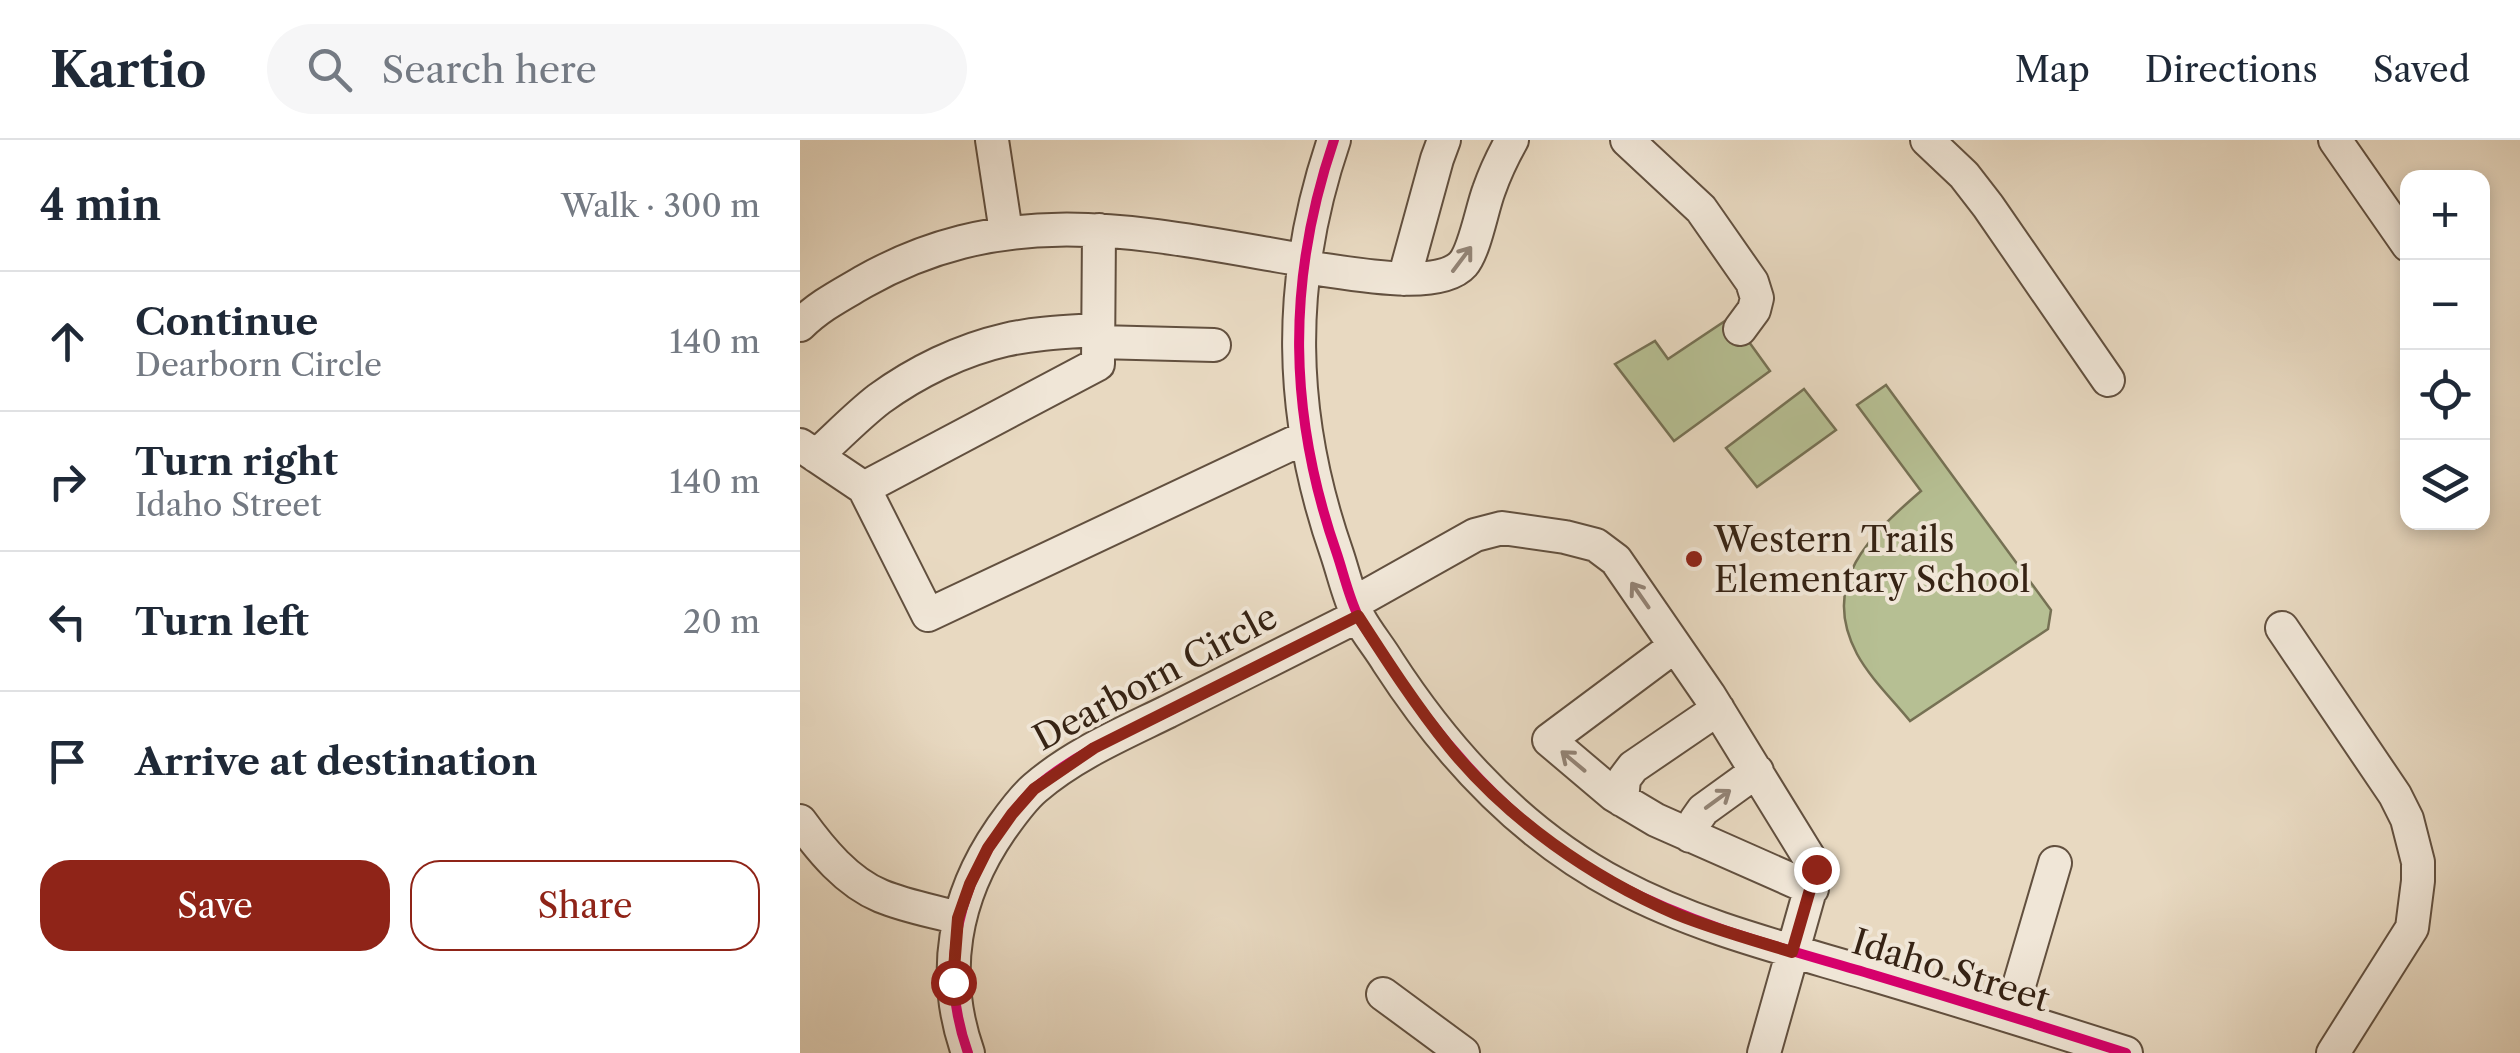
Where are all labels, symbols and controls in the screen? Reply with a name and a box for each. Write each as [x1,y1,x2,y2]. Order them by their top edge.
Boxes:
search box [267,24,967,114]
text: Kartio [50,40,207,99]
icon: search [302,42,357,97]
text: Search here [382,46,597,93]
text: Map [2015,48,2090,91]
text: Directions [2145,48,2318,91]
text: Saved [2373,48,2470,91]
map controls [2400,170,2490,530]
button: + [2400,170,2490,260]
text: 4 min [40,179,161,231]
text: Walk · 300 m [561,186,760,225]
one-way arrow [1450,246,1472,272]
button: − [2400,260,2490,350]
text: Continue [135,298,318,345]
icon: ahead [40,314,95,369]
text: 140 m [669,322,760,361]
text: Dearborn Circle [135,345,382,384]
button: locate [2400,350,2490,440]
text: Turn right [135,438,338,485]
button: layers [2400,440,2490,530]
icon: right [40,454,95,509]
text: 140 m [669,462,760,501]
text: Idaho Street [135,485,322,524]
place label: Western Trails Elementary School [1713,518,2030,601]
marker: Western Trails Elementary School [1683,548,1705,570]
one-way arrow [1630,581,1651,609]
icon: left [40,594,95,649]
street label: Dearborn Circle [1026,595,1284,759]
text: Turn left [135,598,309,645]
text: 20 m [683,602,760,641]
icon: arrive [40,734,95,789]
text: Arrive at destination [135,738,538,785]
one-way arrow [1561,750,1586,773]
one-way arrow [1704,789,1732,810]
route end [1794,847,1840,893]
button: Save [40,860,390,951]
button: Share [410,860,760,951]
street label: Idaho Street [1847,920,2055,1021]
route start [931,960,977,1006]

